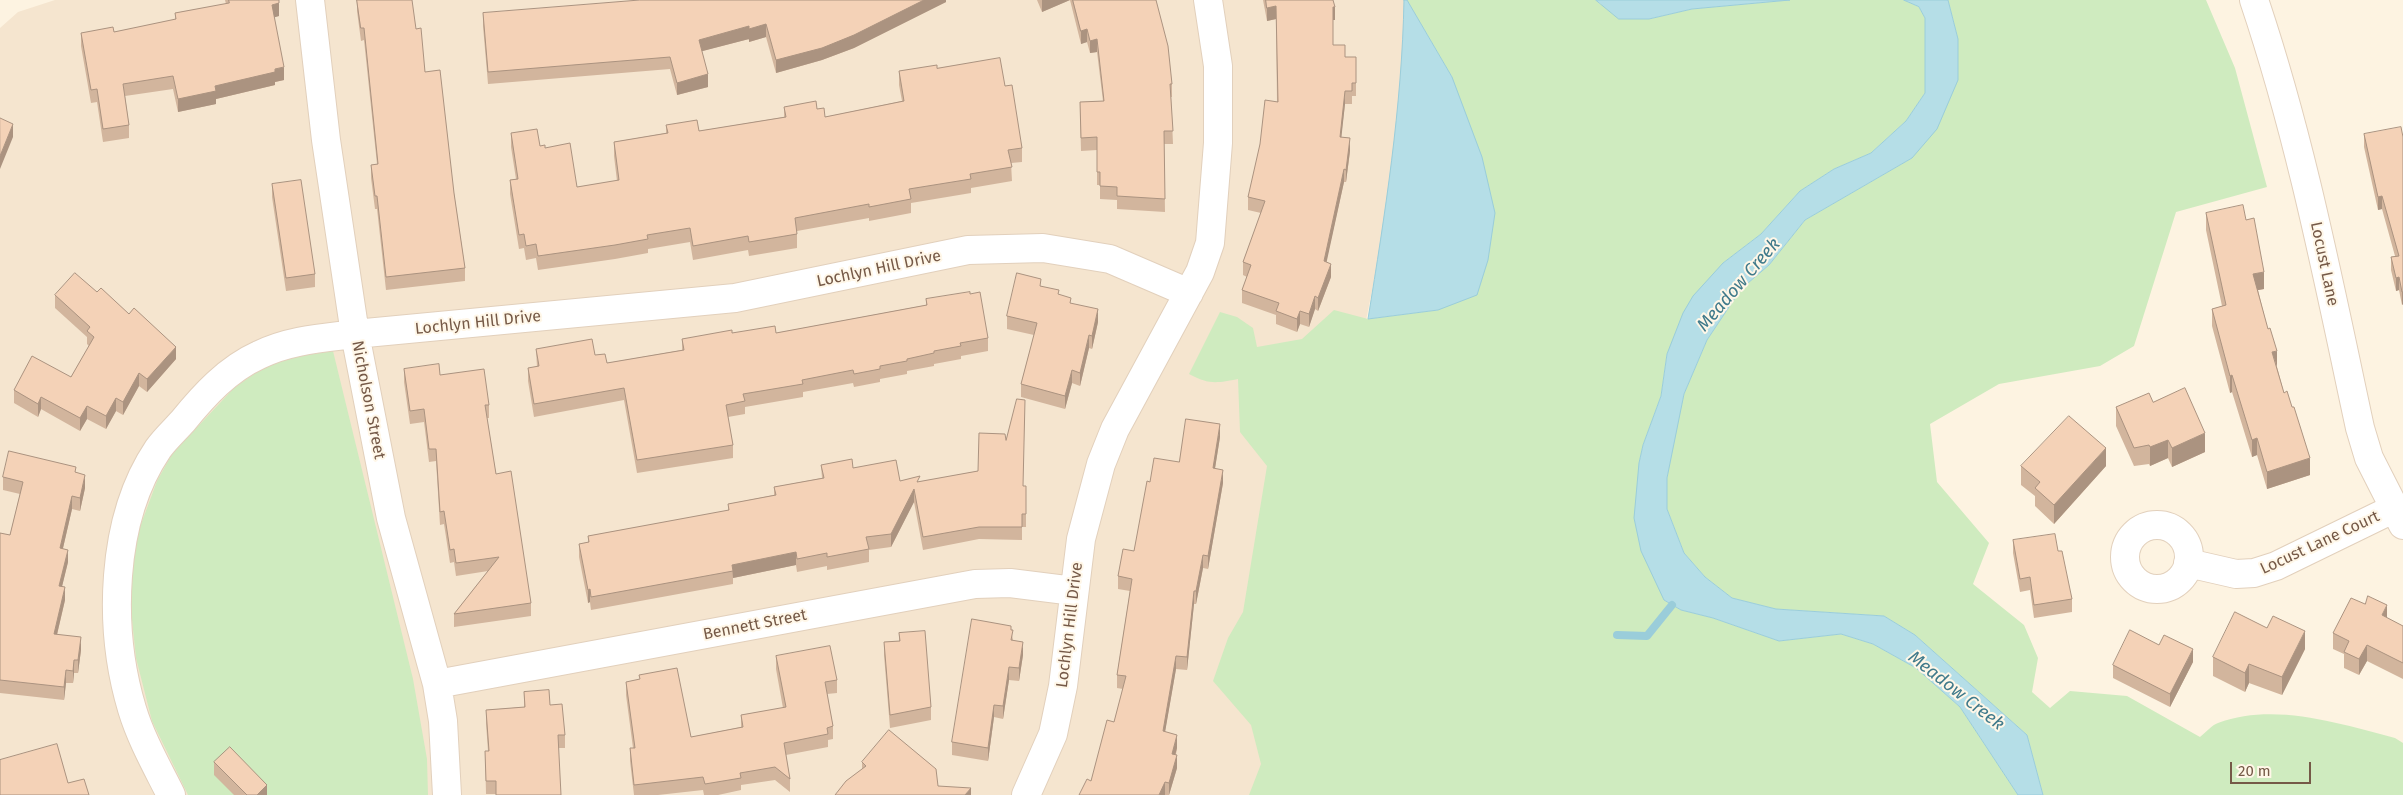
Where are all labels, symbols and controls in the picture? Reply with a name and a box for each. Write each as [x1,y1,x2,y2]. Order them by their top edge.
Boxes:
street label: Locust Lane [2306,220,2342,308]
water label: Meadow Creek [1693,234,1785,336]
street label: Lochlyn Hill Drive [815,246,943,292]
street label: Lochlyn Hill Drive [414,307,542,339]
street label: Nicholson Street [347,339,389,461]
street label: Locust Lane Court [2257,507,2383,579]
street label: Lochlyn Hill Drive [1053,561,1087,689]
street label: Bennett Street [702,606,808,644]
water label: Meadow Creek [1904,647,2008,735]
scale bar [2233,752,2314,784]
text: 20 m [2238,762,2271,780]

